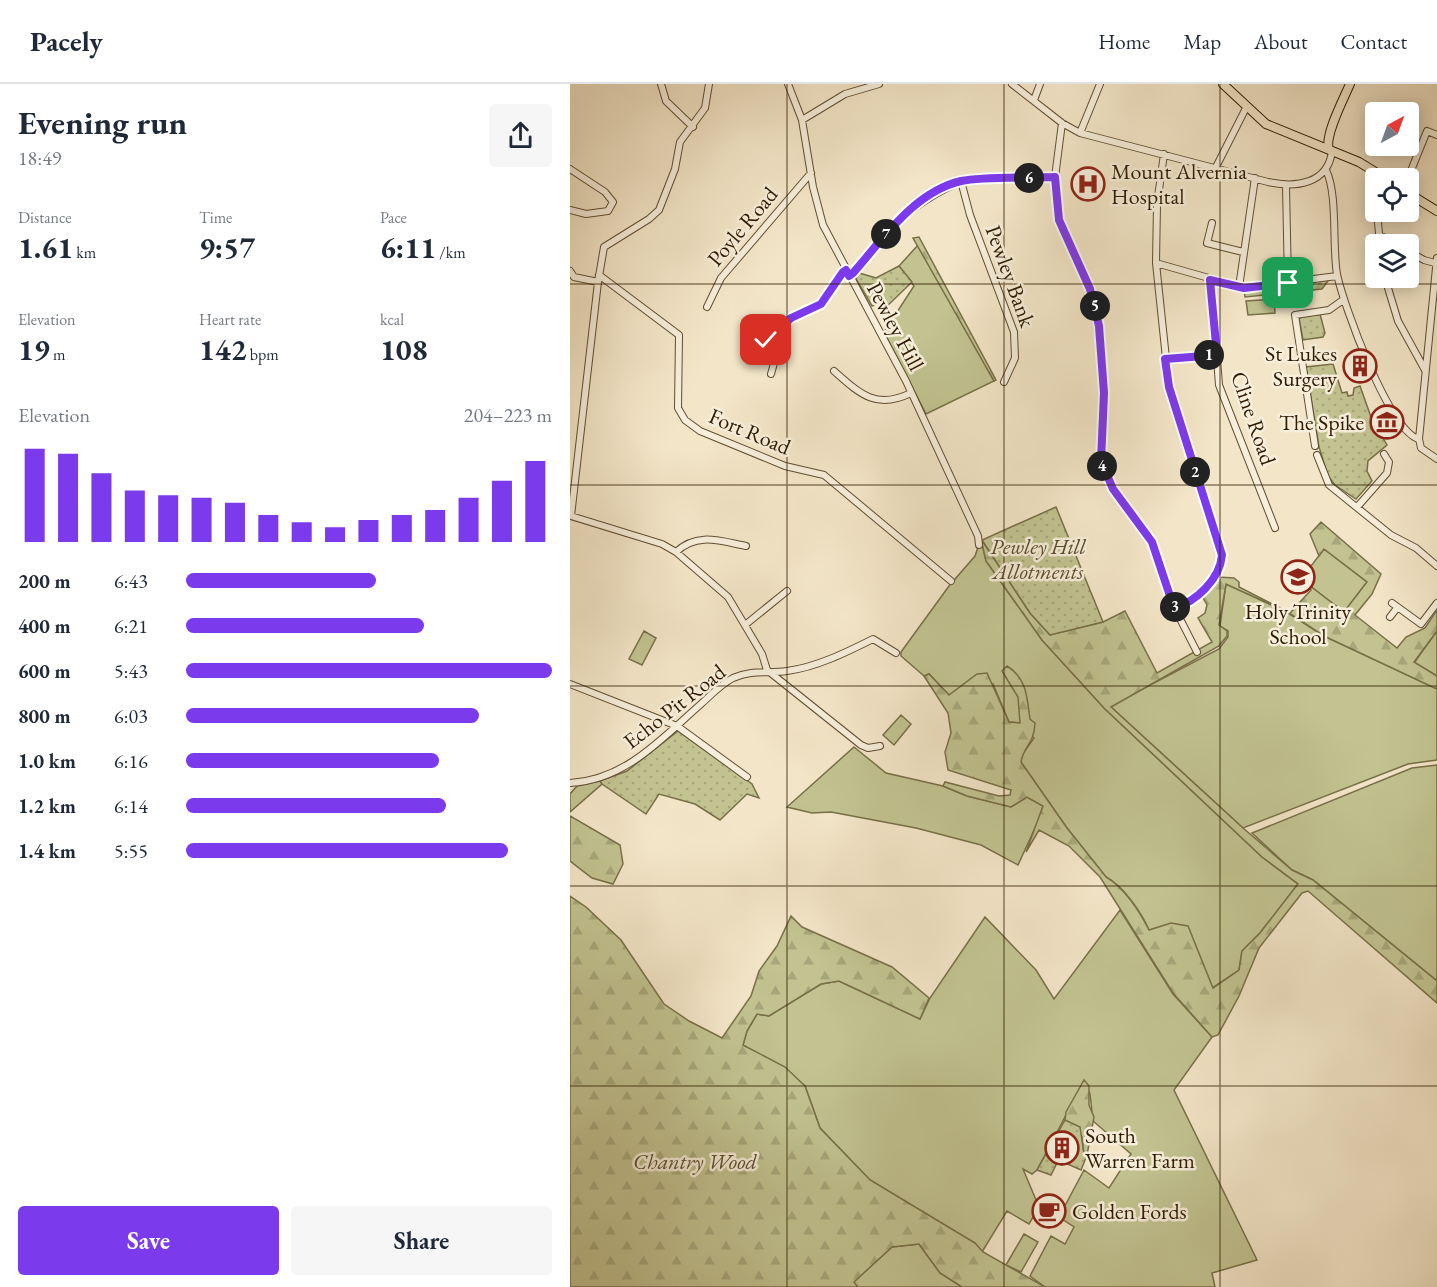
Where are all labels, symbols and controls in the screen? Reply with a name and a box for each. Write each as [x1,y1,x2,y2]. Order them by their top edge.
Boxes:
text: Pacely [30,23,103,59]
text: Home [1098,28,1150,55]
text: Map [1183,28,1221,55]
text: About [1254,28,1307,55]
text: Contact [1340,28,1407,55]
text: Evening run [18,101,187,144]
north arrow [1365,102,1419,156]
map controls [1365,102,1419,288]
button: share [489,104,552,167]
text: 18:49 [18,145,61,171]
place label: Mount Alvernia Hospital [1111,157,1247,211]
pin: 6 [1014,163,1044,193]
hospital icon: Mount Alvernia Hospital [1070,166,1106,202]
text: 6 [1025,167,1033,188]
button: locate [1365,168,1419,222]
street label: Poyle Road [701,180,785,272]
text: Distance [18,207,71,228]
text: Time [199,207,232,228]
text: Pace [380,207,407,228]
pin: 7 [871,219,901,249]
street label: Pewley Bank [979,221,1043,332]
text: 7 [882,223,890,244]
text: 1.61 [18,228,73,267]
text: 9:57 [199,228,255,267]
text: 6:11 [380,228,436,267]
button: layers [1365,234,1419,288]
text: km [73,242,96,263]
text: /km [436,242,466,263]
pin [1262,257,1313,308]
icon: arrive [1271,266,1304,299]
street label: Pewley Hill [860,277,931,376]
pin: 5 [1080,291,1110,321]
text: 5 [1091,295,1099,316]
text: Elevation [18,309,76,330]
text: Heart rate [199,309,261,330]
text: kcal [380,309,404,330]
pin [740,314,791,365]
icon: check [749,323,782,356]
text: 19 [18,330,50,369]
text: 142 [199,330,247,369]
text: 108 [380,330,428,369]
place label: St Lukes Surgery [1265,339,1337,393]
pin: 1 [1194,340,1224,370]
text: m [50,344,65,365]
text: bpm [247,344,279,365]
text: 1 [1205,344,1213,365]
building icon: St Lukes Surgery [1342,348,1378,384]
street label: Cline Road [1224,368,1283,470]
street label: Fort Road [704,401,796,462]
text: Elevation [18,402,90,428]
text: 204–223 m [464,402,552,428]
museum icon: The Spike [1369,404,1405,440]
place label: The Spike [1279,408,1364,437]
pin: 4 [1087,451,1117,481]
text: 4 [1098,455,1106,476]
pin: 2 [1180,457,1210,487]
text: 2 [1191,461,1199,482]
park label: Pewley Hill Allotments [990,532,1086,586]
school or university icon: Holy Trinity School [1280,559,1316,595]
text: 200 m [18,568,71,594]
text: 6:43 [114,568,148,594]
pin: 3 [1160,592,1190,622]
text: 3 [1171,596,1179,617]
place label: Holy Trinity School [1245,597,1352,651]
text: 400 m [18,613,71,639]
text: 6:21 [114,613,148,639]
street label: Echo Pit Road [617,657,732,755]
text: 600 m [18,658,71,684]
text: 5:43 [114,658,148,684]
text: 800 m [18,703,71,729]
text: 6:03 [114,703,148,729]
text: 1.0 km [18,748,76,774]
text: 6:16 [114,748,148,774]
text: 1.2 km [18,793,76,819]
text: 6:14 [114,793,148,819]
text: 1.4 km [18,838,76,864]
text: 5:55 [114,838,148,864]
place label: South Warren Farm [1085,1121,1195,1175]
building icon: South Warren Farm [1044,1130,1080,1166]
park label: Chantry Wood [633,1147,758,1176]
cafe icon: Golden Fords [1031,1193,1067,1229]
place label: Golden Fords [1072,1197,1187,1226]
button: Save [18,1206,279,1275]
button: Share [291,1206,552,1275]

